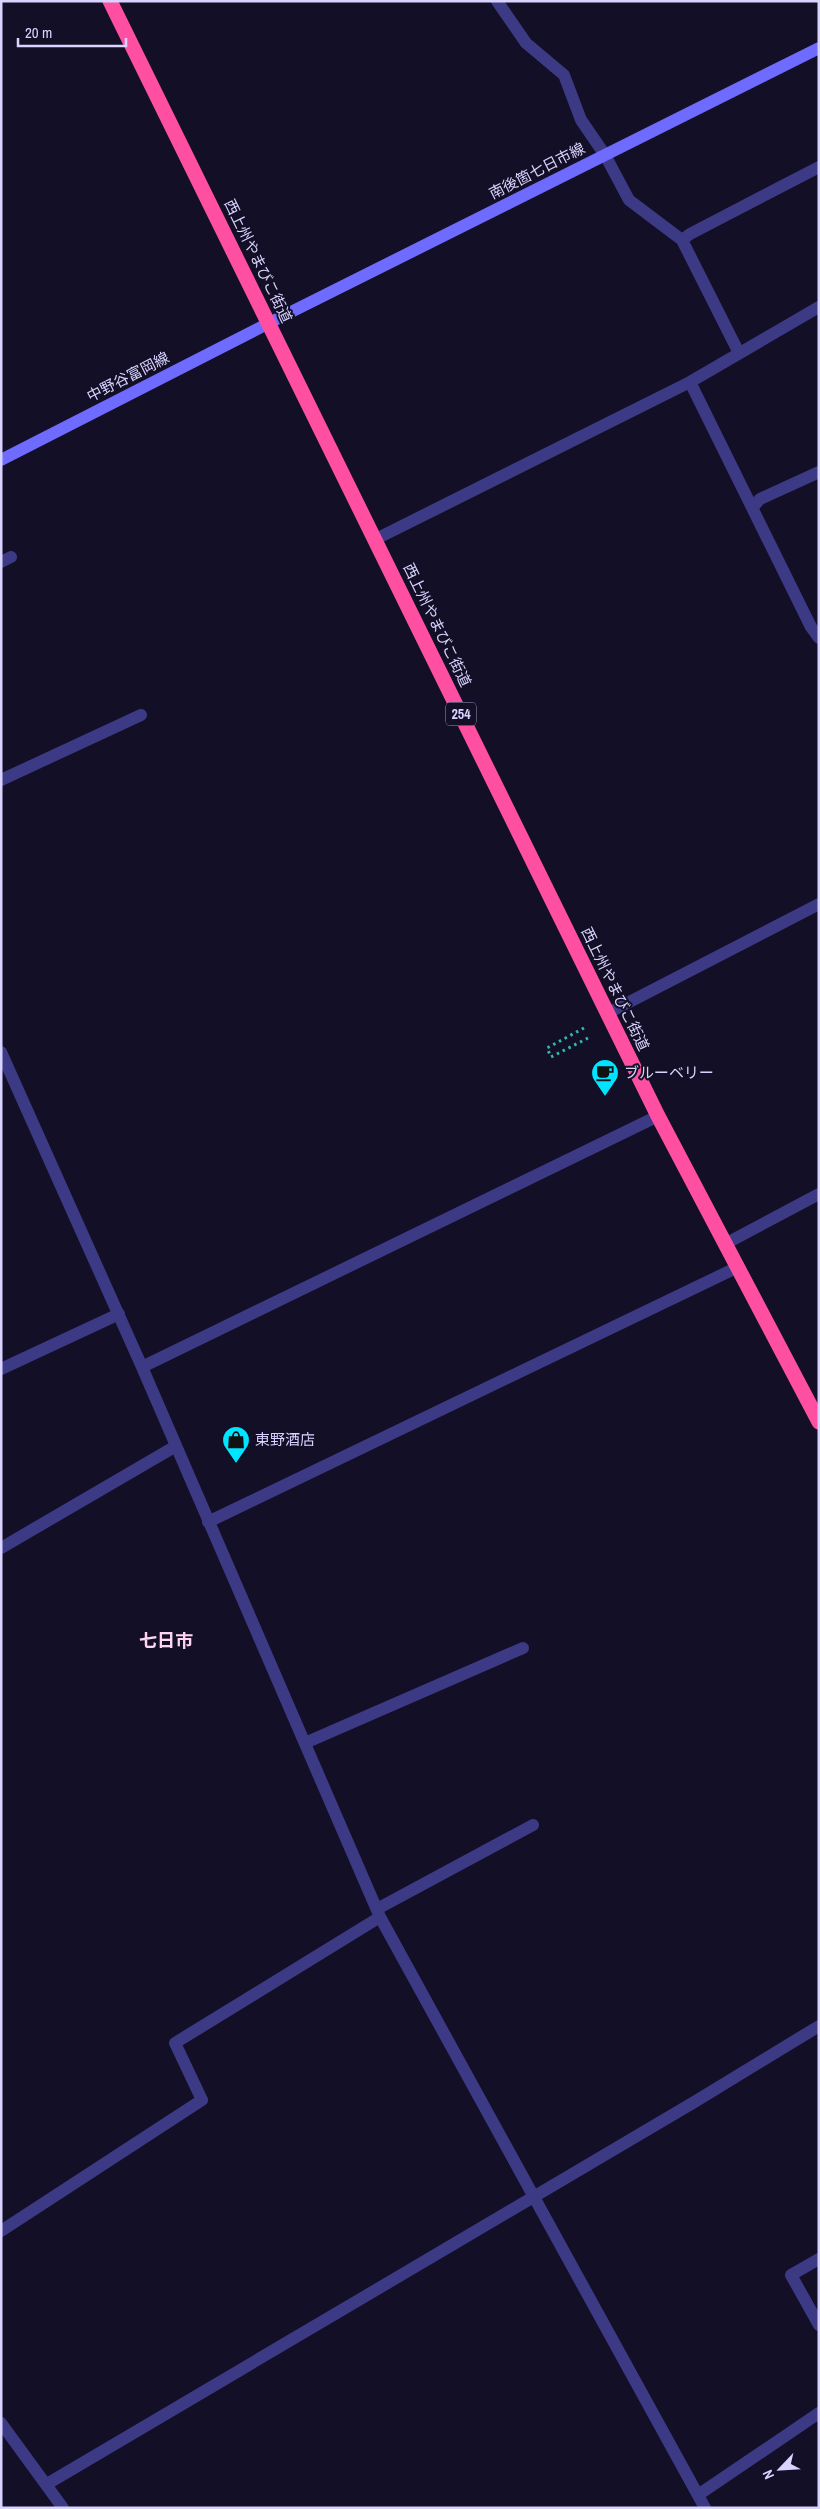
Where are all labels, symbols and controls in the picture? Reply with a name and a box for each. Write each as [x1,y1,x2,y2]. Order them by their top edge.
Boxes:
scale bar [18,15,125,47]
text: 20 m [25,22,52,43]
street label: 南後箇七日市線 [485,137,588,204]
street label: 西上州やまびこ街道 [219,196,297,326]
street label: 中野谷富岡線 [83,347,173,406]
street label: 西上州やまびこ街道 [398,560,476,690]
road number: 254 [446,702,476,726]
street label: 西上州やまびこ街道 [576,924,654,1054]
cafe icon: ブルーベリー [590,1058,620,1097]
place label: ブルーベリー [624,1062,714,1083]
shop icon: 東野酒店 [221,1425,251,1464]
place label: 東野酒店 [255,1429,315,1450]
district label: 七日市 [139,1628,193,1653]
north arrow [755,2444,805,2494]
text: N [758,2467,778,2482]

